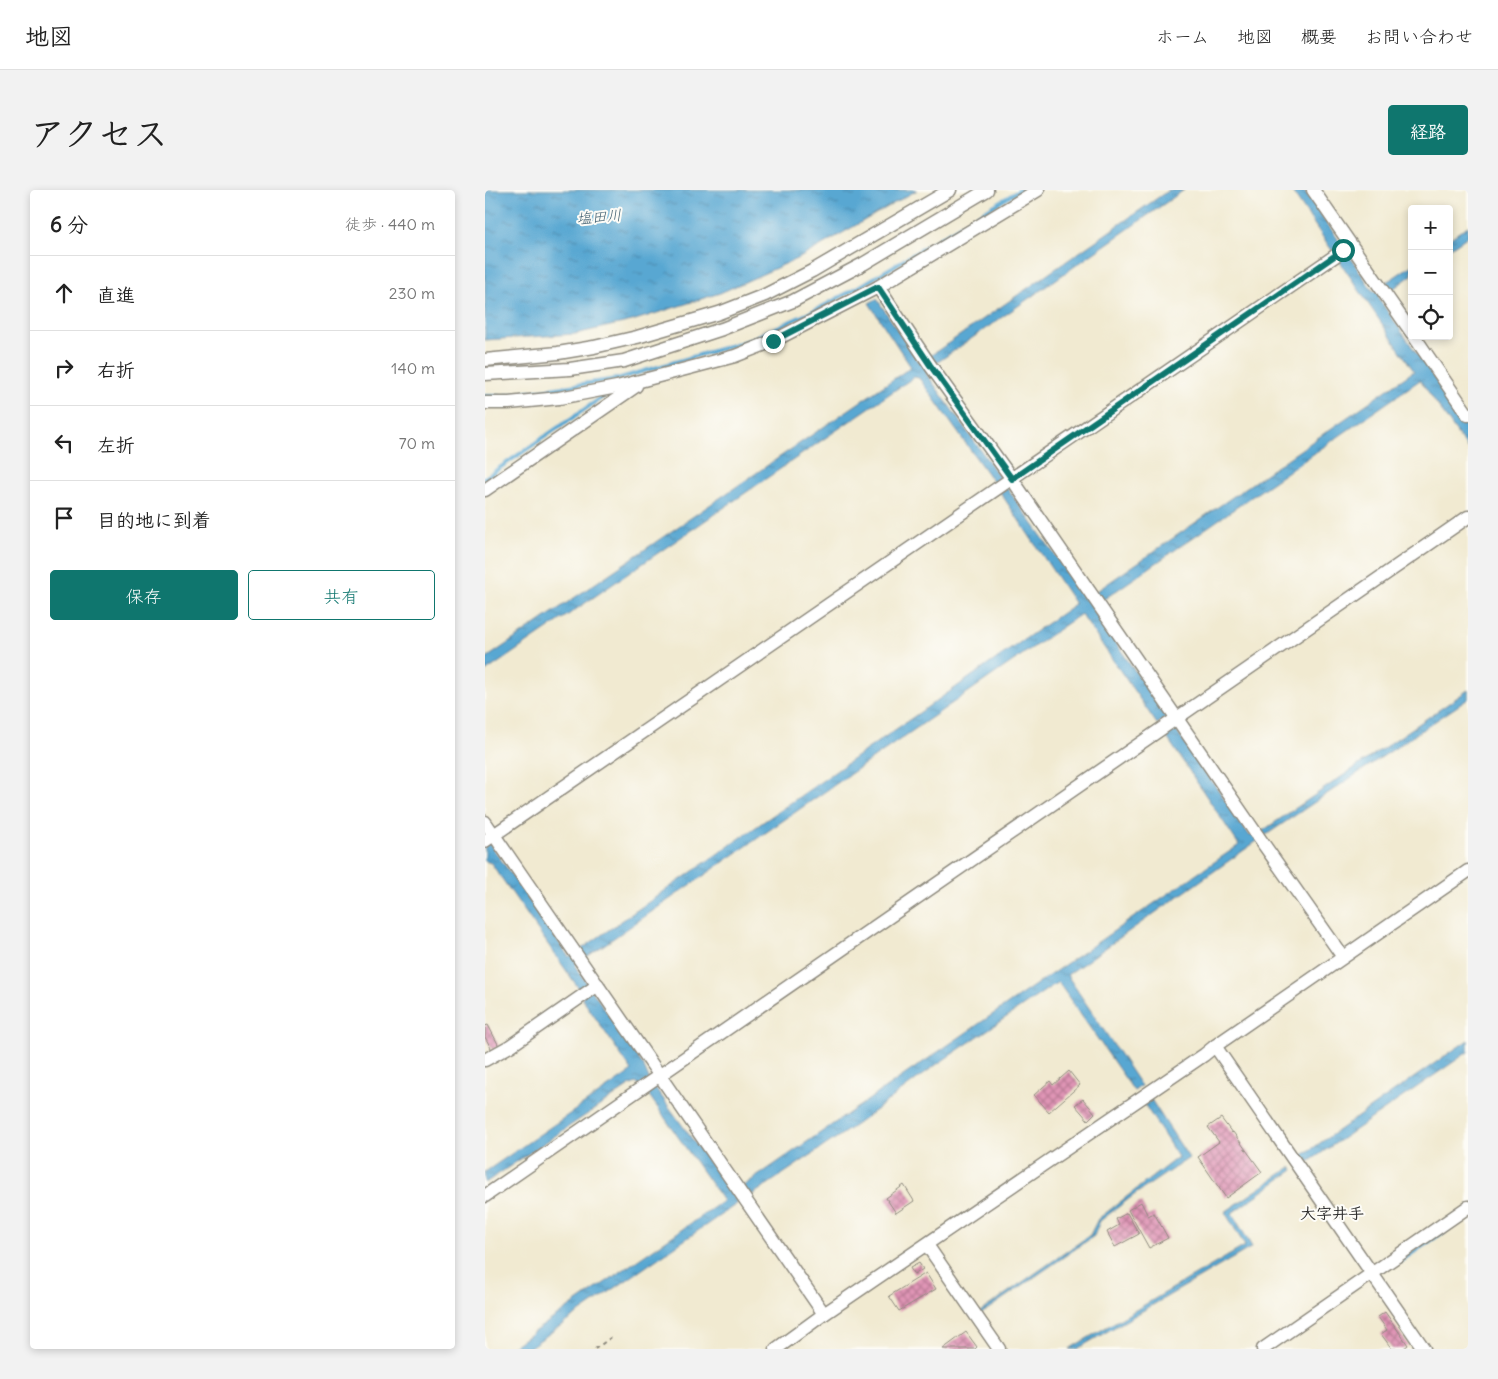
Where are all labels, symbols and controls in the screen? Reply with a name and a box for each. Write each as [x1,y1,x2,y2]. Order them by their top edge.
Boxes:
text: 地図 [25,21,73,51]
text: ホーム [1156,25,1209,48]
text: 地図 [1237,25,1273,48]
text: 概要 [1301,25,1337,48]
text: お問い合わせ [1365,25,1473,48]
button: 経路 [1388,105,1468,155]
text: アクセス [30,111,168,155]
water label: 塩田川 [576,205,622,228]
map controls [1408,205,1453,340]
button: + [1408,205,1453,250]
text: 6 分 [50,211,88,238]
text: 徒歩 · 440 m [345,214,435,234]
route start [1332,239,1355,262]
button: − [1408,250,1453,295]
icon: ahead [50,279,78,307]
text: 直進 [97,283,135,307]
text: 230 m [389,283,435,303]
button: locate [1408,295,1453,340]
route end [762,330,785,353]
icon: right [50,354,78,382]
text: 右折 [97,358,135,382]
text: 140 m [391,358,435,378]
icon: left [50,429,78,457]
text: 左折 [97,433,135,457]
text: 70 m [399,433,435,453]
icon: arrive [50,504,78,532]
text: 目的地に到着 [97,508,211,532]
button: 保存 [50,570,238,620]
button: 共有 [248,570,435,620]
district label: 大字井手 [1300,1203,1364,1223]

